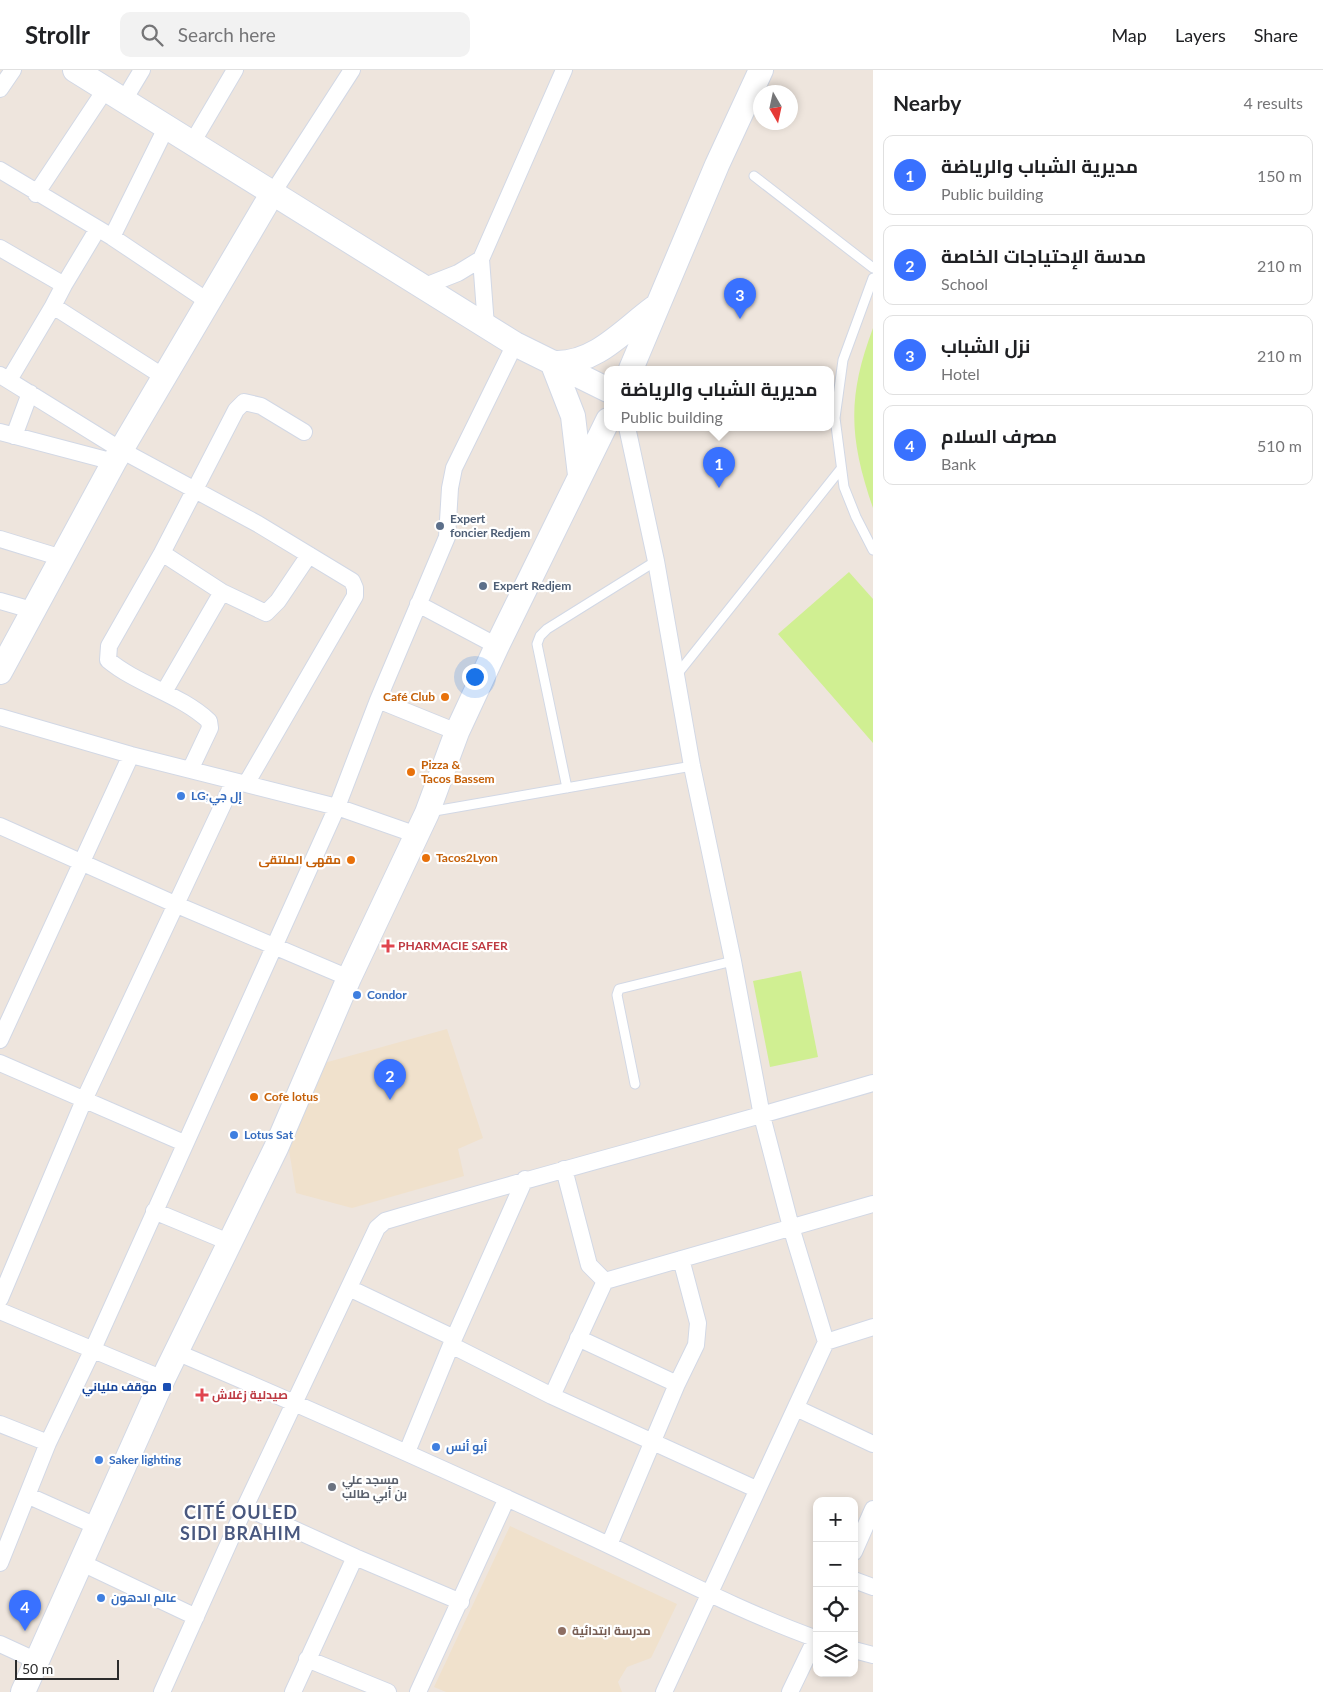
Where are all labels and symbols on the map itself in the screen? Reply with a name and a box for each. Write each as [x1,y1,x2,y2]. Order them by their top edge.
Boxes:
north arrow [753,85,798,130]
pin: 3 [724,278,756,319]
pin: 1 [703,447,735,488]
place label: Expert foncier Redjem [450,511,530,540]
marker: Expert foncier Redjem [434,520,446,532]
place label: Expert Redjem [493,578,571,593]
marker: Expert Redjem [477,580,489,592]
your location [462,664,488,690]
place label: Café Club [383,689,435,704]
marker: Café Club [439,691,451,703]
place label: Pizza & Tacos Bassem [421,757,495,786]
marker: Pizza & Tacos Bassem [405,766,417,778]
place label: LG;إل جي [191,788,242,806]
marker: LG;إل جي [175,790,187,802]
place label: Tacos2Lyon [436,850,498,865]
place label: مقهى الملتقى [258,852,341,868]
marker: Tacos2Lyon [420,852,432,864]
marker: مقهى الملتقى [345,854,357,866]
place label: PHARMACIE SAFER [398,938,508,953]
marker: PHARMACIE SAFER [382,940,394,952]
place label: Condor [367,987,407,1002]
marker: Condor [351,989,363,1001]
pin: 2 [374,1059,406,1100]
place label: Cofe lotus [264,1089,318,1104]
marker: Cofe lotus [248,1091,260,1103]
place label: Lotus Sat [244,1127,294,1142]
marker: Lotus Sat [228,1129,240,1141]
place label: موقف ملياني [82,1379,157,1397]
marker: موقف ملياني [161,1381,173,1393]
place label: صيدلية زغلاش [212,1387,288,1403]
marker: صيدلية زغلاش [196,1389,208,1401]
place label: أبو أنس [446,1439,487,1455]
marker: أبو أنس [430,1441,442,1453]
place label: Saker lighting [109,1452,182,1467]
marker: Saker lighting [93,1454,105,1466]
place label: مسجد علي بن أبي طالب [342,1472,407,1504]
marker: مسجد علي بن أبي طالب [326,1481,338,1493]
district label: CITÉ OULED SIDI BRAHIM [180,1501,302,1544]
pin: 4 [9,1590,41,1631]
place label: عالم الدهون [111,1590,177,1606]
marker: عالم الدهون [95,1592,107,1604]
place label: مدرسة ابتدائية [572,1623,651,1639]
marker: مدرسة ابتدائية [556,1625,568,1637]
scale bar [15,1657,119,1680]

